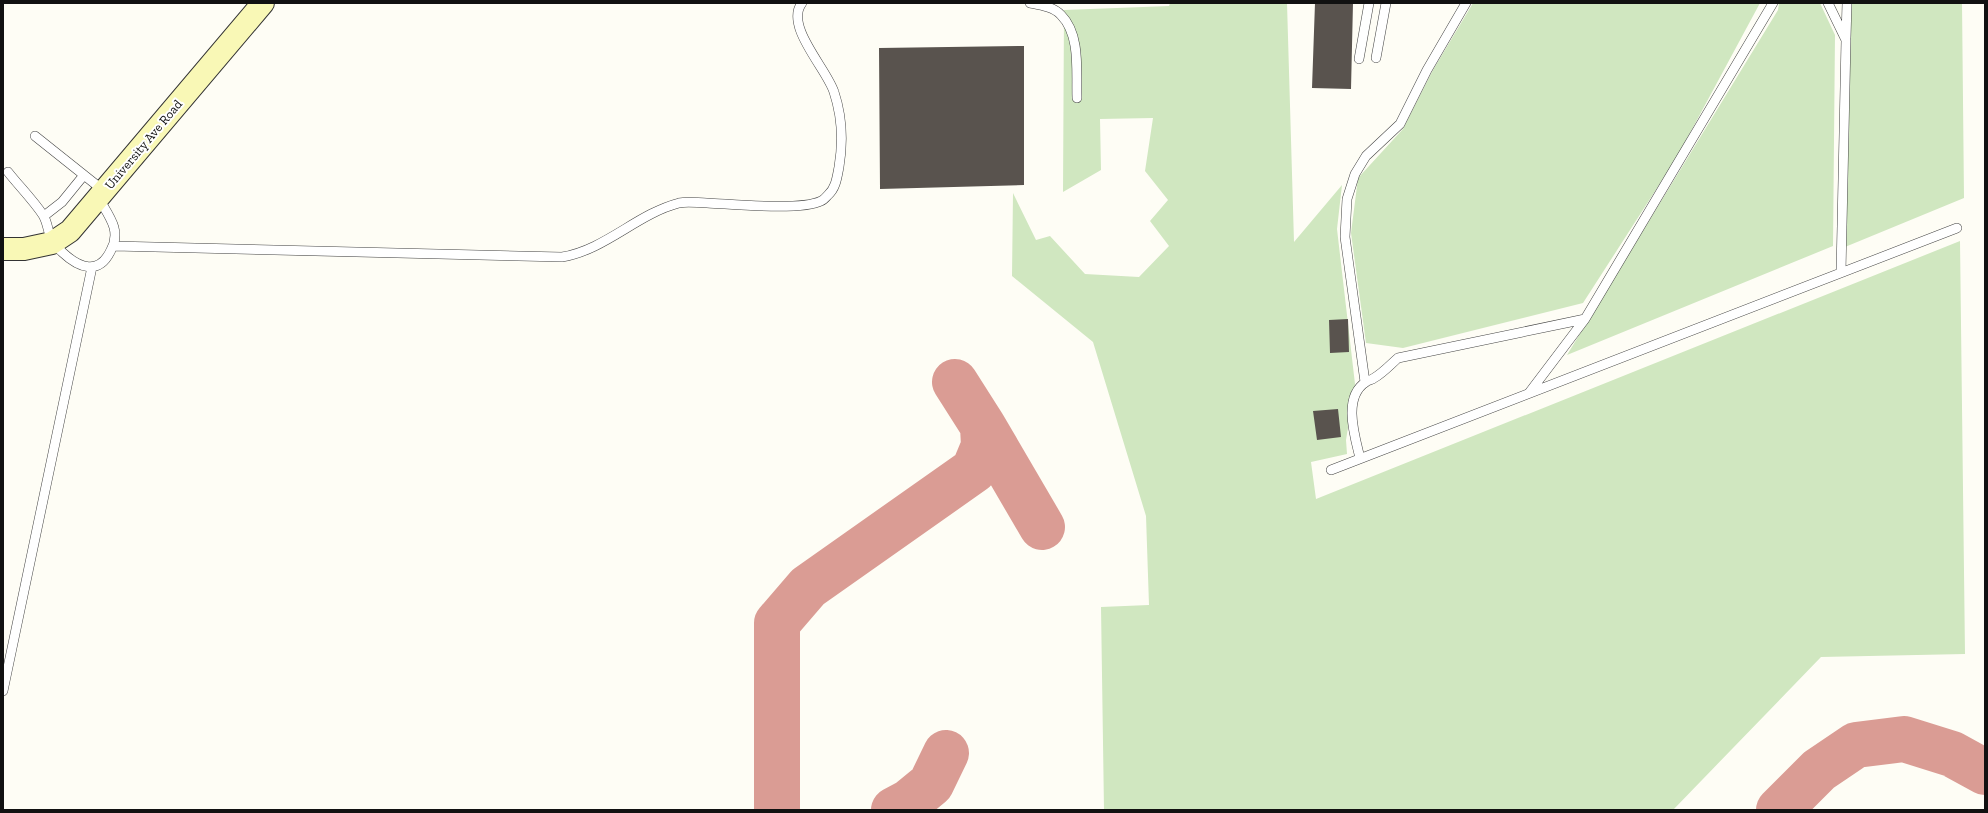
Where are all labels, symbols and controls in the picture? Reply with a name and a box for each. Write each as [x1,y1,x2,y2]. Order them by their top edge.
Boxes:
street label: University Ave Road [102,97,185,192]

